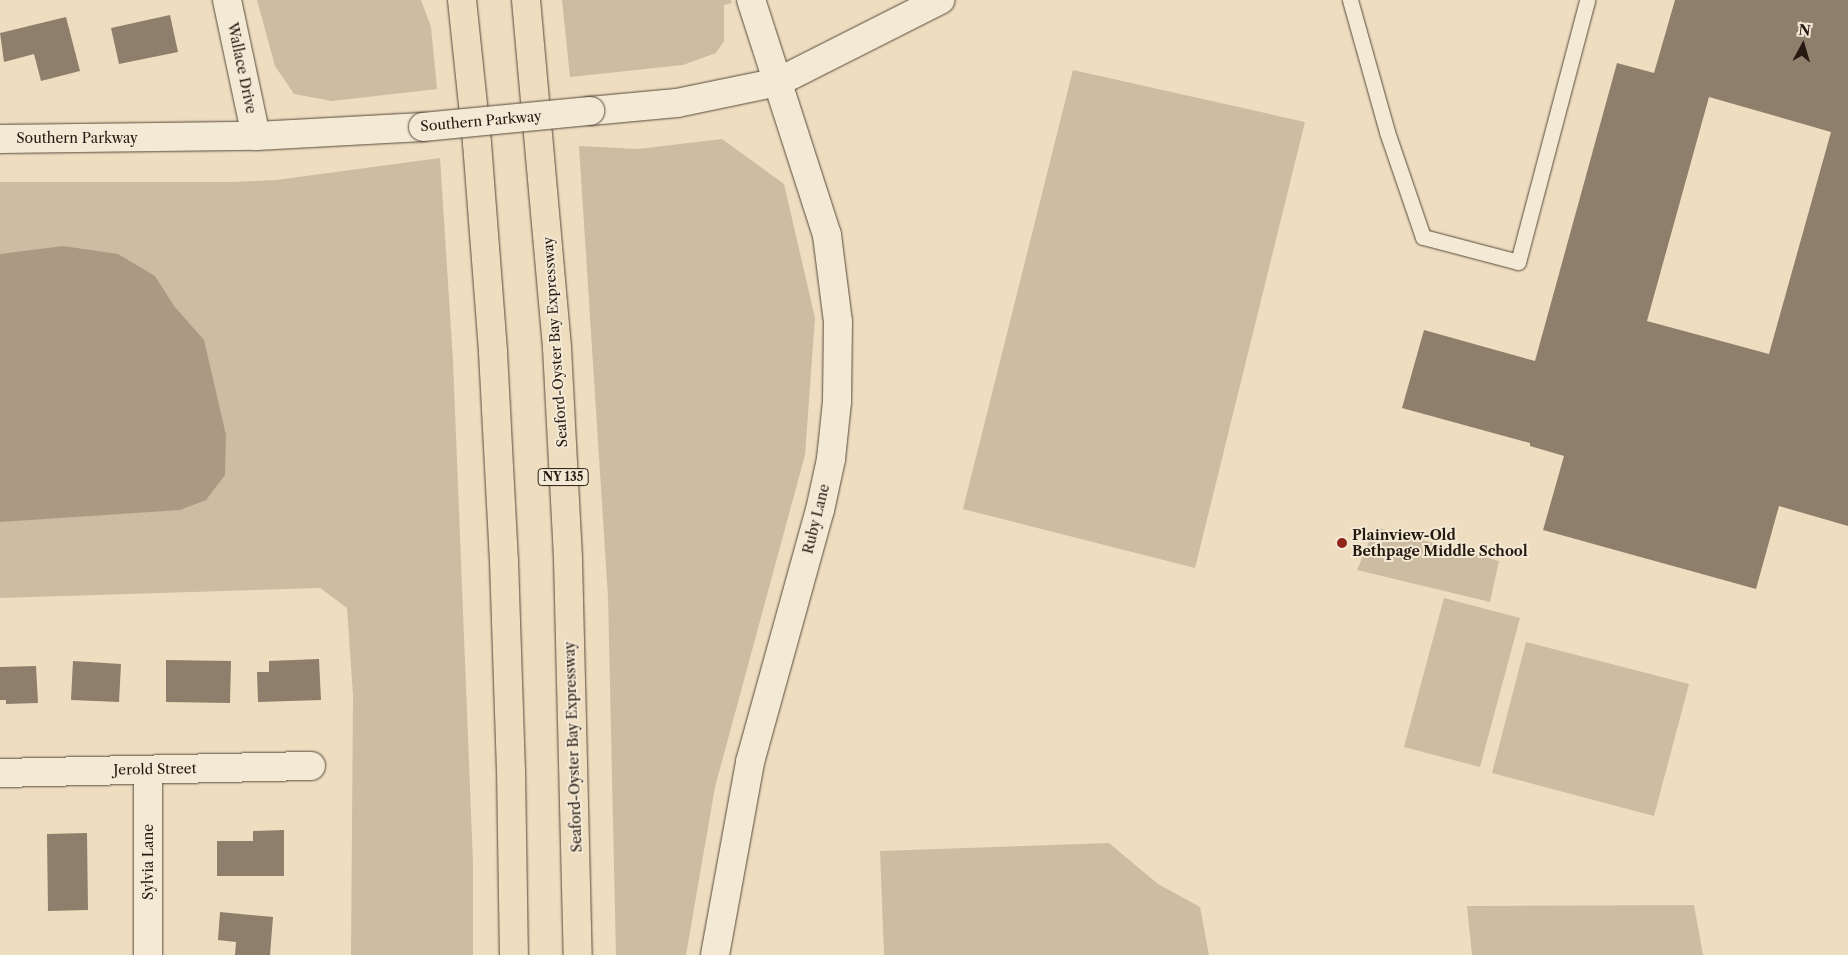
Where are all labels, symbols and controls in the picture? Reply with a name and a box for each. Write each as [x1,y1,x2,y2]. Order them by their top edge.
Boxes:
north arrow [1778,20,1828,70]
text: N [1798,20,1812,40]
street label: Wallace Drive [224,21,260,115]
street label: Southern Parkway [420,107,542,135]
street label: Southern Parkway [16,130,138,146]
street label: Seaford-Oyster Bay Expressway [539,236,571,448]
road number: NY 135 [537,468,589,487]
street label: Ruby Lane [799,482,833,556]
place label: Plainview-Old Bethpage Middle School [1352,527,1528,560]
marker: Plainview-Old Bethpage Middle School [1336,537,1348,549]
street label: Seaford-Oyster Bay Expressway [561,641,585,853]
street label: Jerold Street [113,760,197,778]
street label: Sylvia Lane [140,824,156,900]

